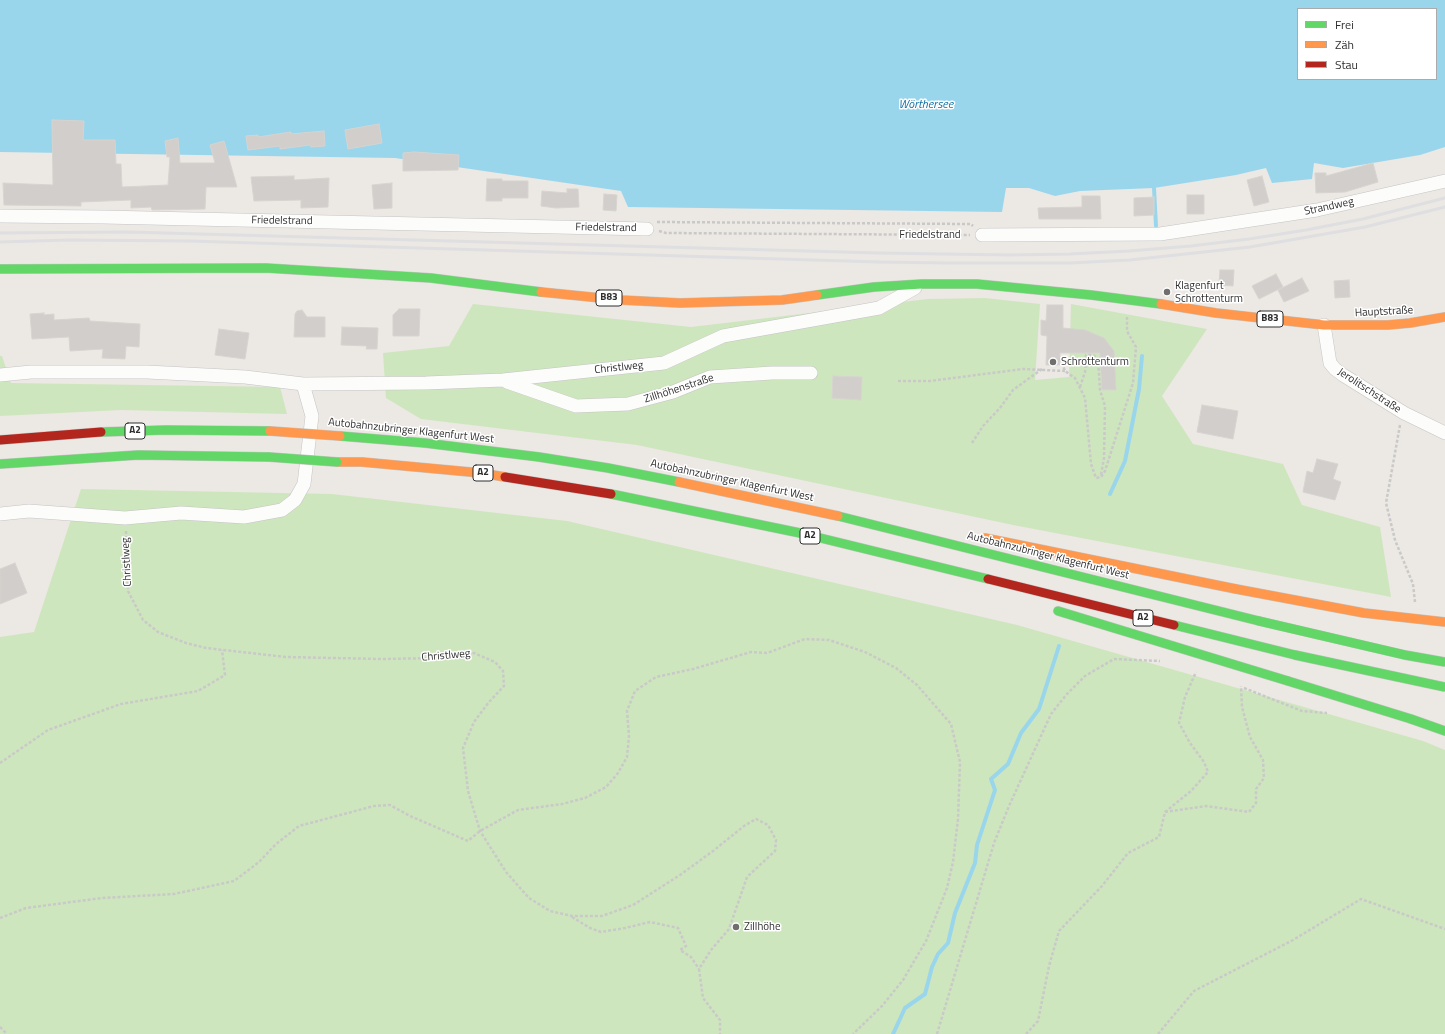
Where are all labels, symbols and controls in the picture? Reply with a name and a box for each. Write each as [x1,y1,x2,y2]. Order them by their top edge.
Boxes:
legend [1297,8,1437,80]
text: Frei [1335,15,1354,34]
text: Zäh [1335,35,1354,54]
text: Stau [1335,55,1358,74]
water label: Wörthersee [899,98,953,112]
street label: Strandweg [1303,195,1355,219]
street label: Friedelstrand [251,214,313,228]
street label: Friedelstrand [575,221,637,235]
street label: Friedelstrand [899,228,961,242]
place label: Klagenfurt Schrottenturm [1175,279,1243,305]
marker: Klagenfurt Schrottenturm [1162,287,1172,297]
road number: B83 [596,290,622,306]
street label: Hauptstraße [1354,304,1414,320]
road number: B83 [1257,311,1283,327]
place label: Schrottenturm [1061,355,1129,369]
marker: Schrottenturm [1048,357,1058,367]
street label: Christlweg [594,359,644,377]
street label: Jerolitschstraße [1335,366,1403,416]
street label: Zillhöhenstraße [642,372,716,406]
street label: Autobahnzubringer Klagenfurt West [328,416,494,446]
road number: A2 [125,423,145,439]
street label: Autobahnzubringer Klagenfurt West [649,457,815,505]
road number: A2 [473,465,493,481]
road number: A2 [800,528,820,544]
street label: Autobahnzubringer Klagenfurt West [966,529,1130,583]
street label: Christlweg [119,537,135,587]
road number: A2 [1133,610,1153,626]
street label: Christlweg [421,647,471,665]
place label: Zillhöhe [744,920,781,934]
marker: Zillhöhe [731,922,741,932]

